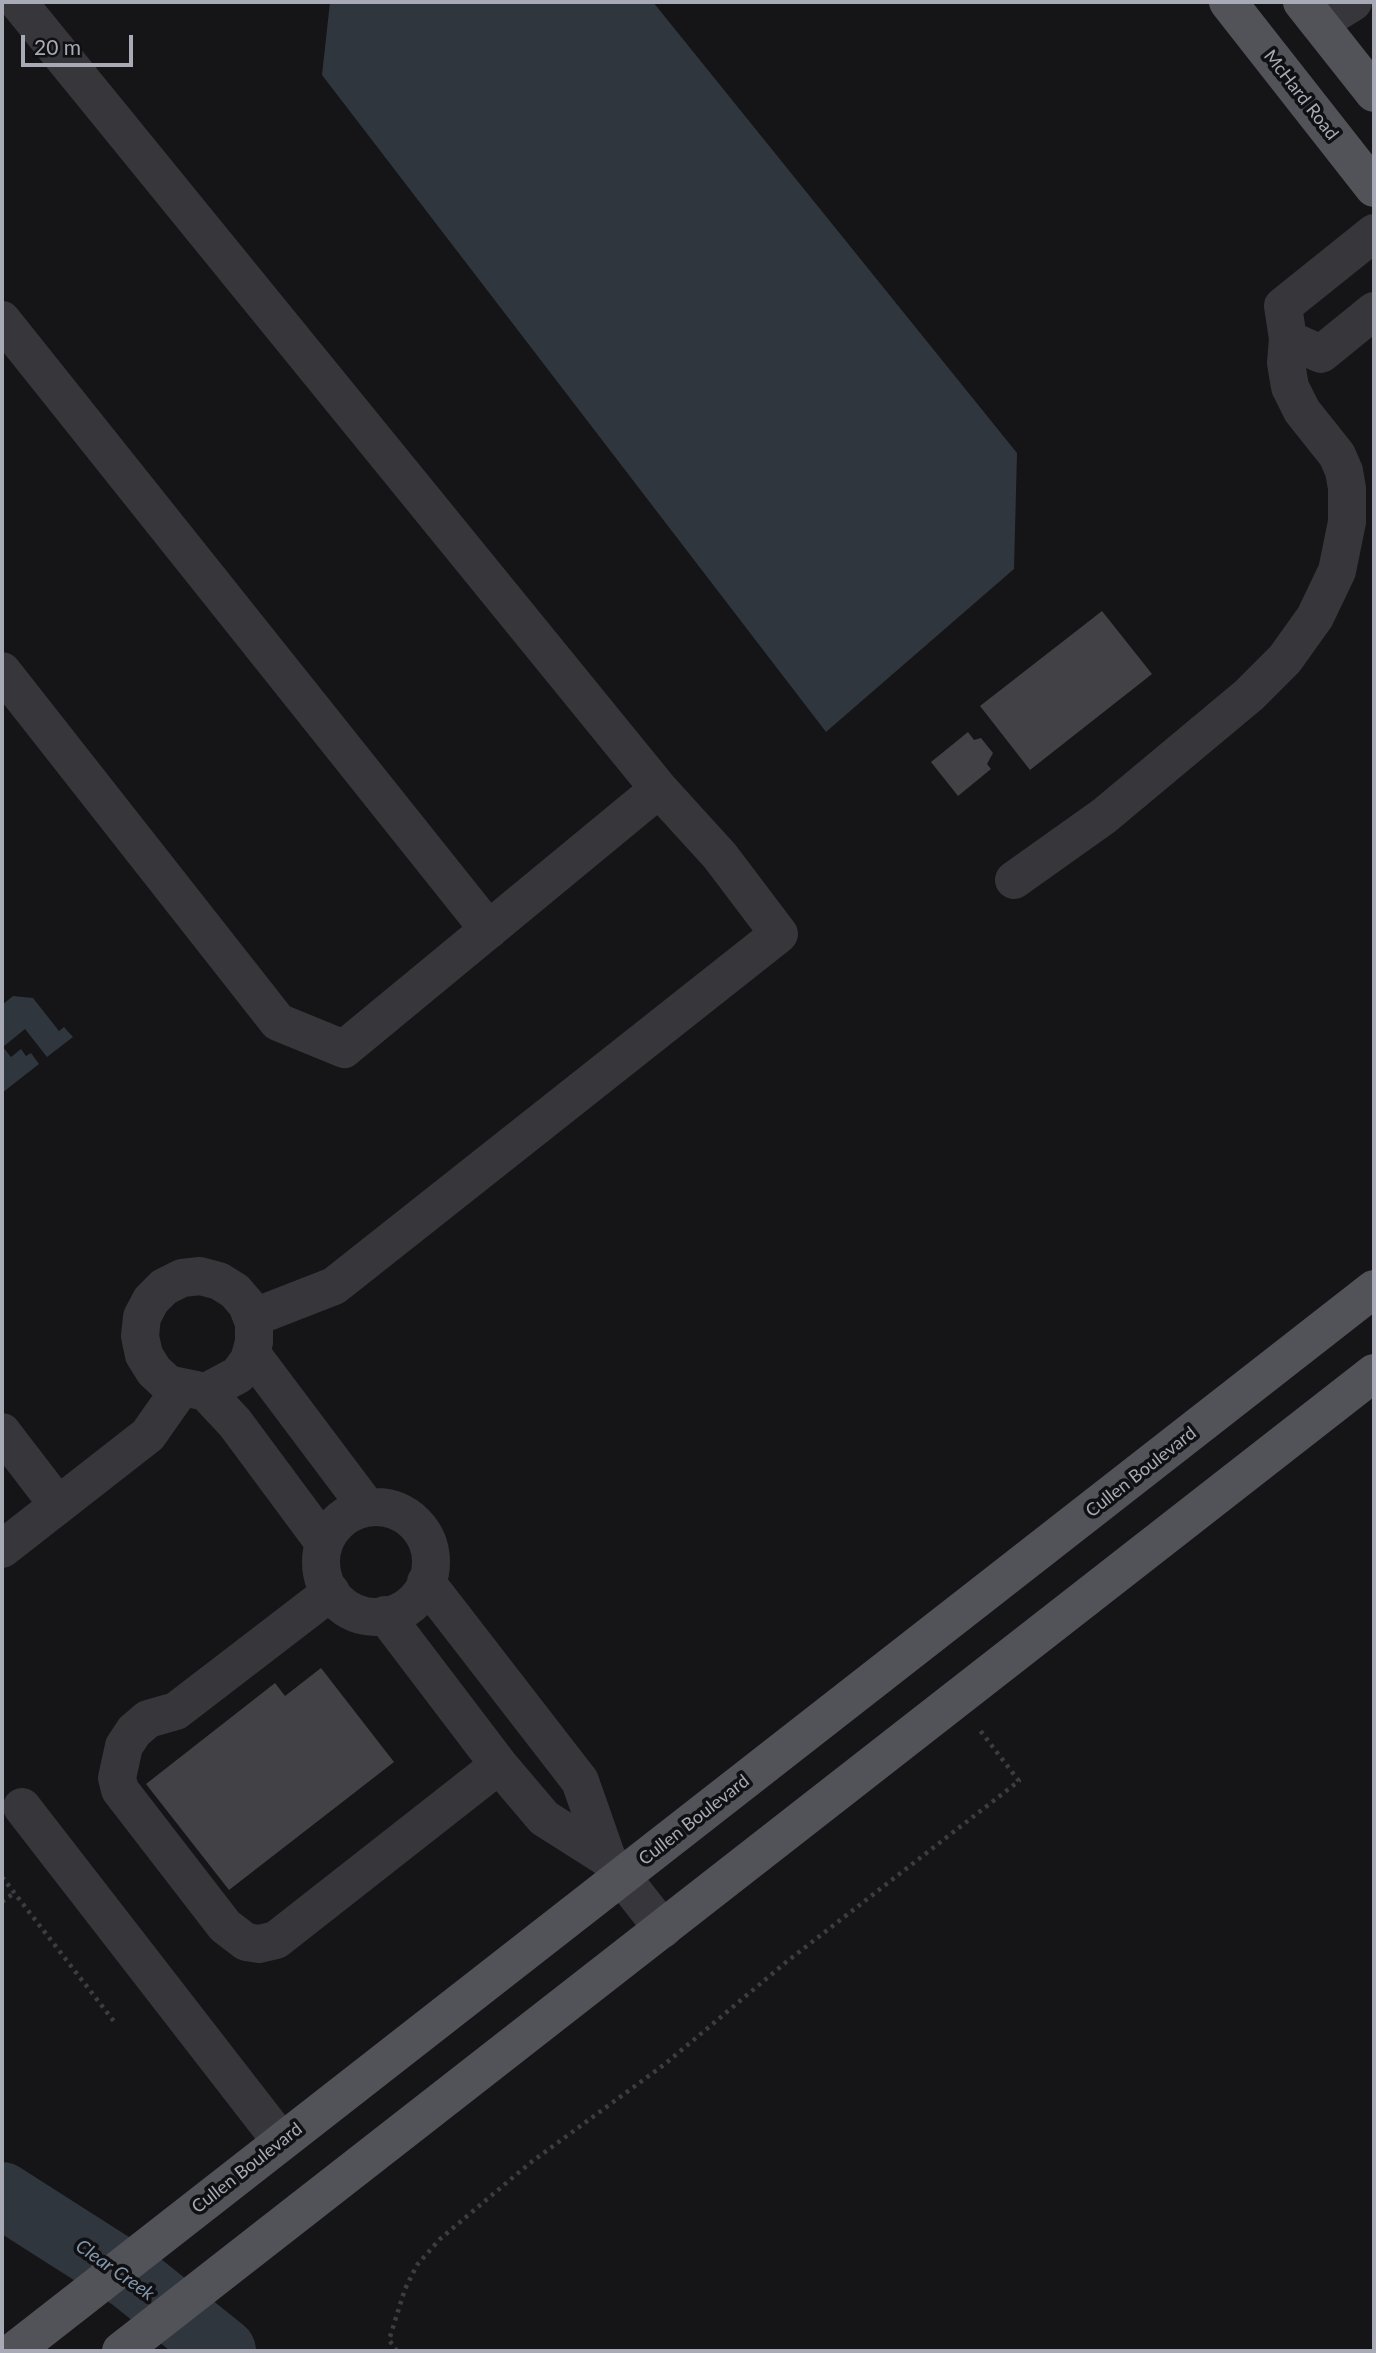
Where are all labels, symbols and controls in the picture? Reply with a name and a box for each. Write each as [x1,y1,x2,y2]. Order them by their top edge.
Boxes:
scale bar [24,21,136,65]
text: 20 m [34,34,81,59]
street label: McHard Road [1259,46,1343,144]
street label: Cullen Boulevard [1081,1422,1201,1522]
street label: Cullen Boulevard [634,1770,754,1870]
street label: Cullen Boulevard [187,2118,307,2218]
water label: Clear Creek [71,2235,159,2305]

